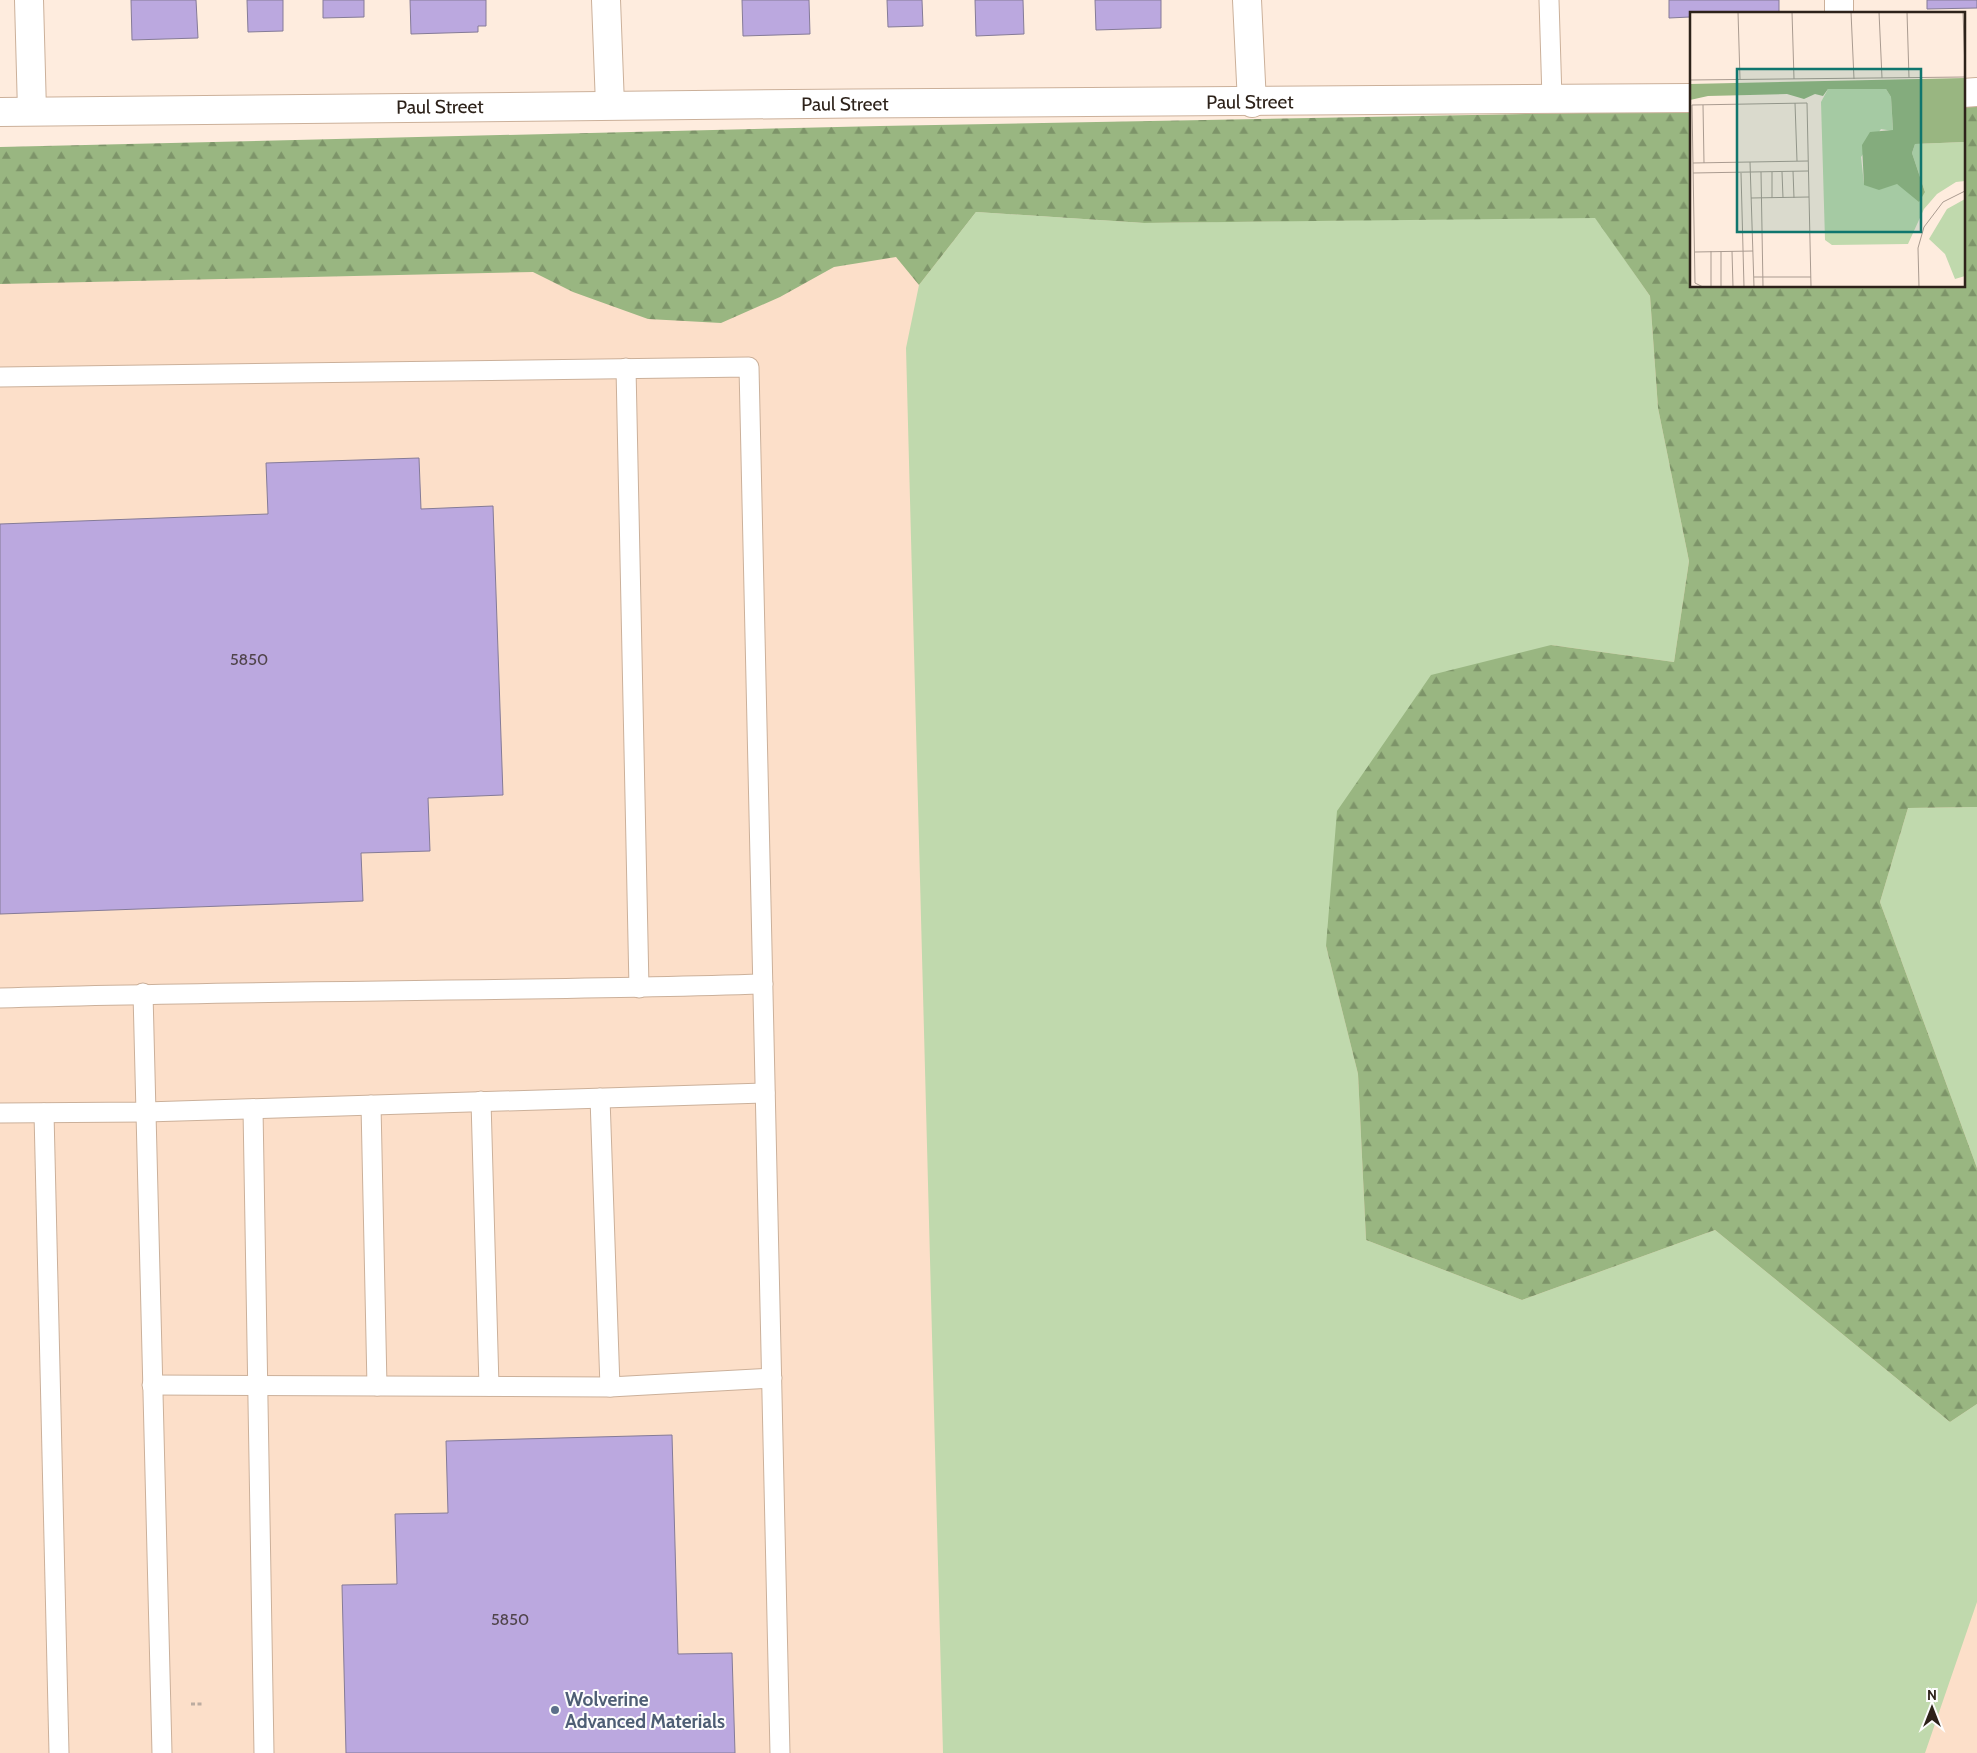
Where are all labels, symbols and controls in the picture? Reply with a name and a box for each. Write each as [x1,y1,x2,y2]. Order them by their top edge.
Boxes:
inset map [1690,12,1964,288]
street label: Paul Street [1206,90,1294,114]
street label: Paul Street [801,92,889,116]
street label: Paul Street [396,95,484,119]
house number: 5850 [230,650,268,669]
house number: 5850 [491,1610,529,1629]
north arrow [1907,1683,1957,1733]
text: N [1927,1686,1937,1704]
place label: Wolverine Advanced Materials [565,1688,725,1733]
marker: Wolverine Advanced Materials [549,1704,561,1716]

